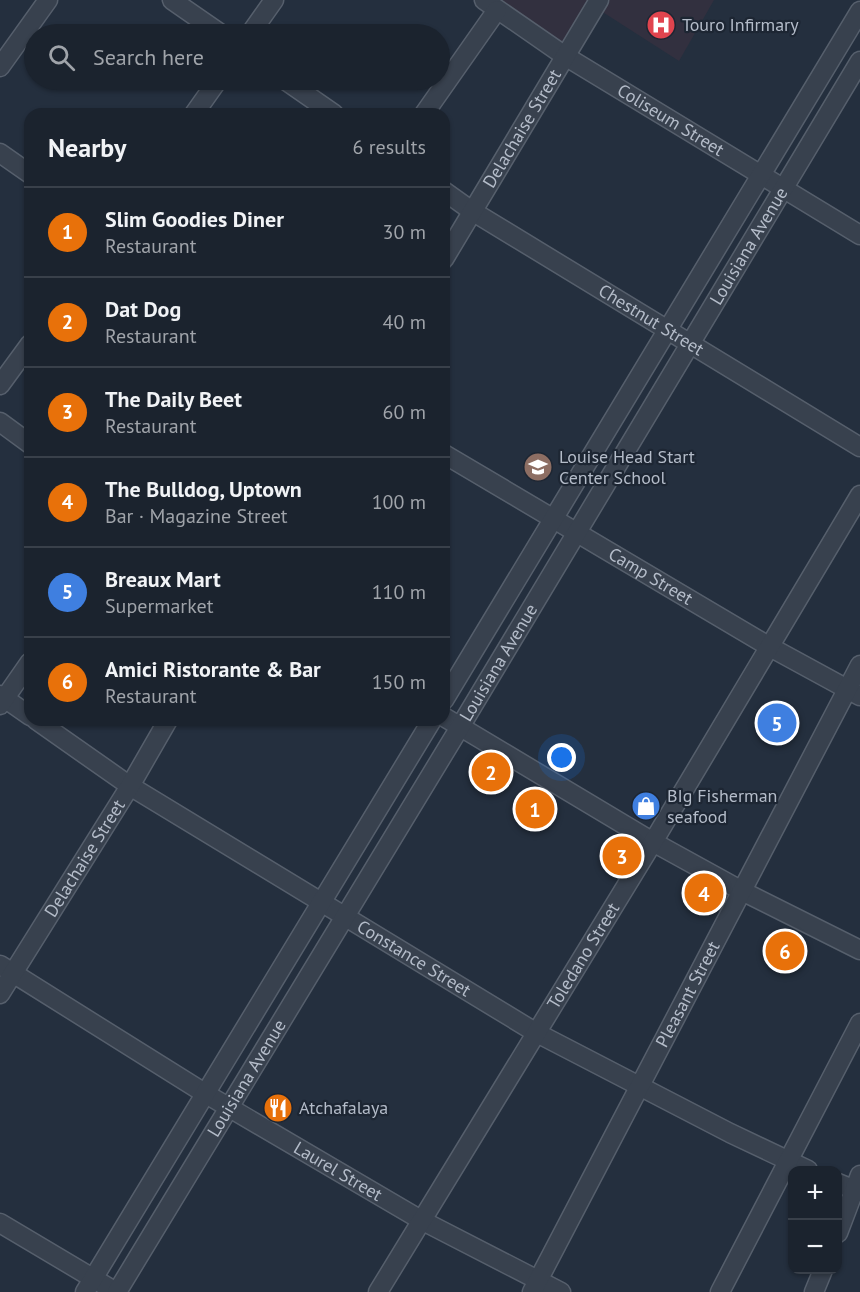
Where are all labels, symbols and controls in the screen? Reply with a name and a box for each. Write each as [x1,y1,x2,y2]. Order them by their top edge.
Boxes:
hospital icon: Touro Infirmary [645,9,677,41]
place label: Touro Infirmary [682,13,799,36]
search box [24,24,450,90]
icon: search [45,41,78,74]
text: Search here [93,43,204,71]
street label: Delachaise Street [477,65,566,192]
street label: Coliseum Street [613,78,729,161]
text: Nearby [48,131,126,164]
text: 6 results [353,134,426,160]
street label: Louisiana Avenue [704,183,793,309]
text: Slim Goodies Diner [105,205,284,233]
text: 1 [62,219,73,245]
text: 30 m [383,219,426,245]
text: Restaurant [105,233,196,259]
street label: Chestnut Street [594,279,708,360]
text: Dat Dog [105,295,181,323]
text: 2 [62,309,73,335]
text: 40 m [383,309,426,335]
text: Restaurant [105,323,196,349]
text: The Daily Beet [105,385,242,413]
text: 3 [62,399,73,425]
text: 60 m [383,399,426,425]
text: Restaurant [105,413,196,439]
place label: Louise Head Start Center School [559,445,695,489]
school or university icon: Louise Head Start Center School [522,451,554,483]
text: The Bulldog, Uptown [105,475,302,503]
text: 4 [62,489,73,515]
text: 100 m [372,489,426,515]
text: Bar · Magazine Street [105,503,288,529]
street label: Camp Street [604,542,697,610]
text: Breaux Mart [105,565,221,593]
text: 5 [62,579,73,605]
text: 110 m [372,579,426,605]
text: Supermarket [105,593,213,619]
street label: Louisiana Avenue [454,599,542,725]
text: Amici Ristorante & Bar [105,655,321,683]
text: 6 [62,669,73,695]
text: 150 m [372,669,426,695]
text: Restaurant [105,683,196,709]
pin: 5 [758,700,796,746]
your location [547,743,576,772]
pin: 2 [472,750,510,794]
place label: BIg Fisherman seafood [667,784,777,828]
pin: 1 [516,786,554,832]
shop icon: BIg Fisherman seafood [630,790,662,822]
street label: Delachaise Street [39,795,130,921]
pin: 3 [602,834,642,878]
pin: 4 [684,870,724,916]
street label: Toledano Street [542,898,624,1013]
street label: Constance Street [353,915,475,1001]
pin: 6 [766,928,804,974]
street label: Pleasant Street [650,937,725,1051]
street label: Louisiana Avenue [202,1015,291,1141]
restaurant icon: Atchafalaya [262,1092,294,1124]
place label: Atchafalaya [299,1096,388,1119]
street label: Laurel Street [290,1136,387,1206]
map controls [788,1166,842,1274]
button: + [788,1166,842,1220]
button: − [788,1220,842,1274]

